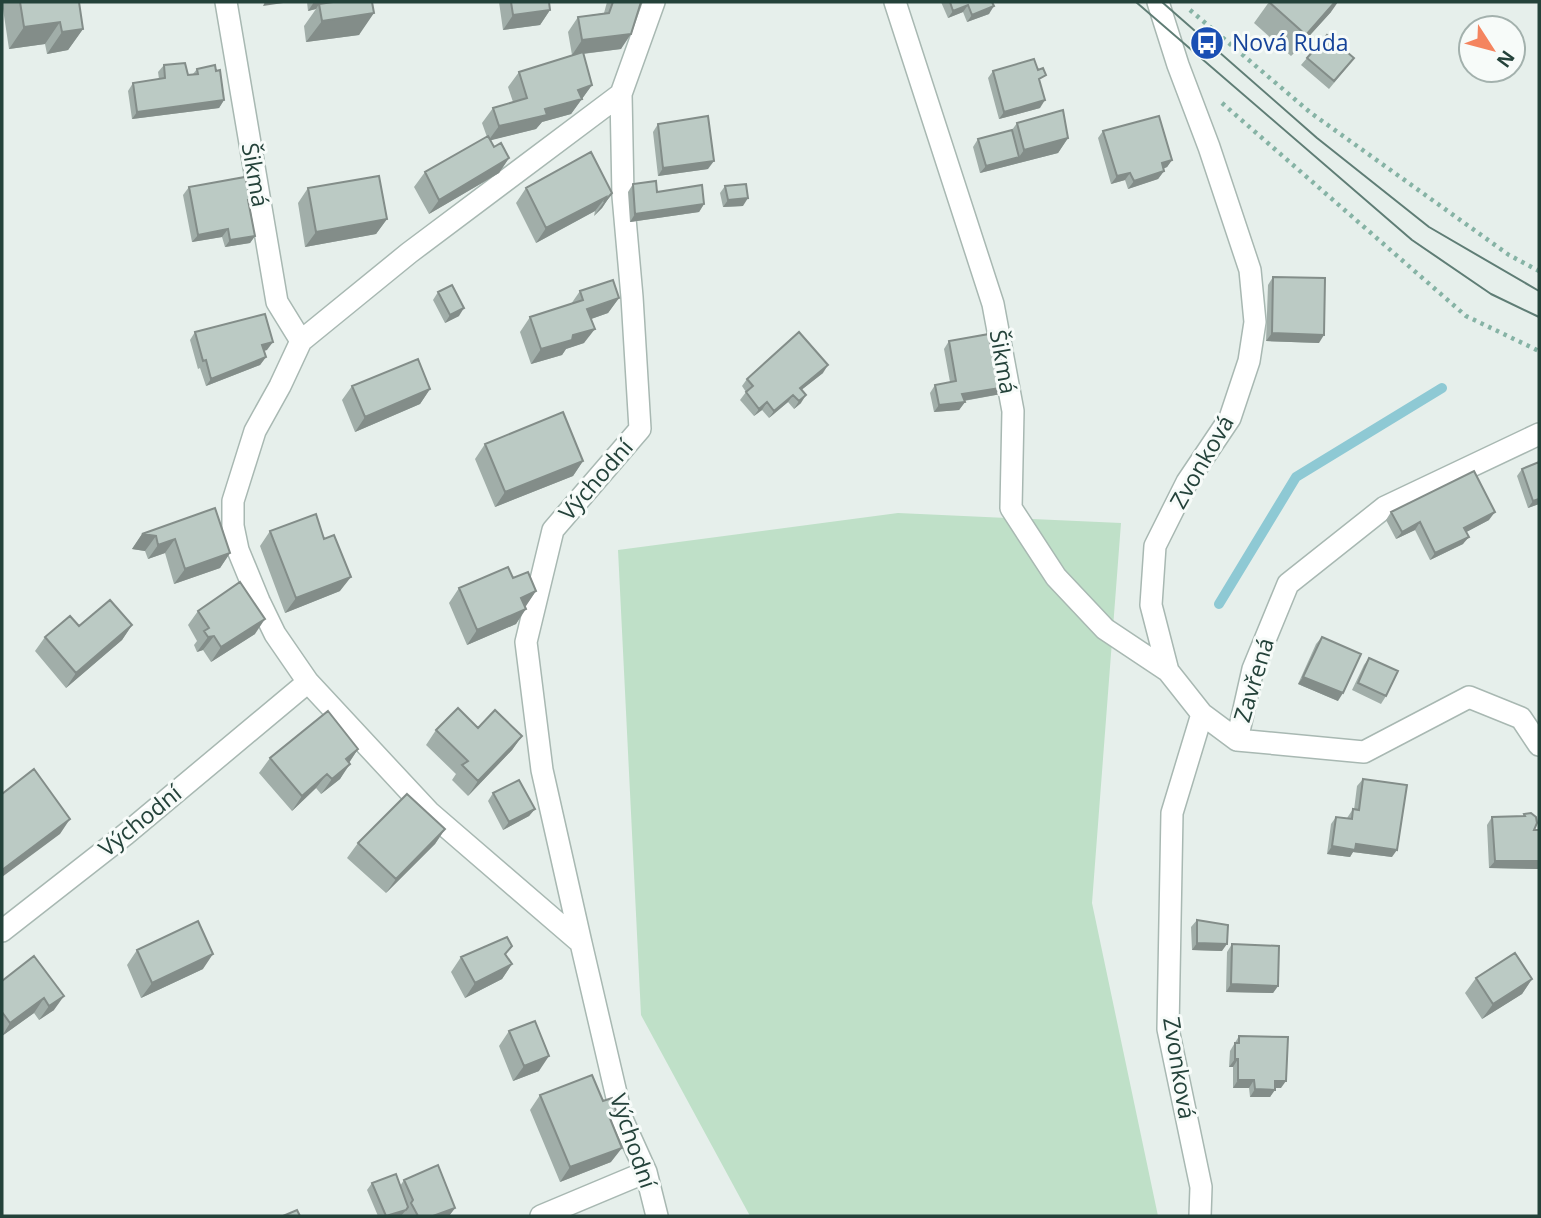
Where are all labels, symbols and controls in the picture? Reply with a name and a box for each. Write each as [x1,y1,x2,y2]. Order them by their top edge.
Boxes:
north arrow [1457,14,1527,84]
bus stop icon: Nová Ruda [1188,24,1226,62]
place label: Nová Ruda [1232,26,1349,58]
text: N [1491,45,1521,73]
street label: Šikmá [235,140,277,209]
street label: Šikmá [983,327,1025,396]
street label: Zvonková [1162,409,1241,514]
street label: Východní [551,431,640,527]
street label: Zavřená [1225,634,1281,726]
street label: Východní [91,776,189,864]
street label: Zvonková [1156,1015,1204,1121]
street label: Východní [603,1089,665,1193]

